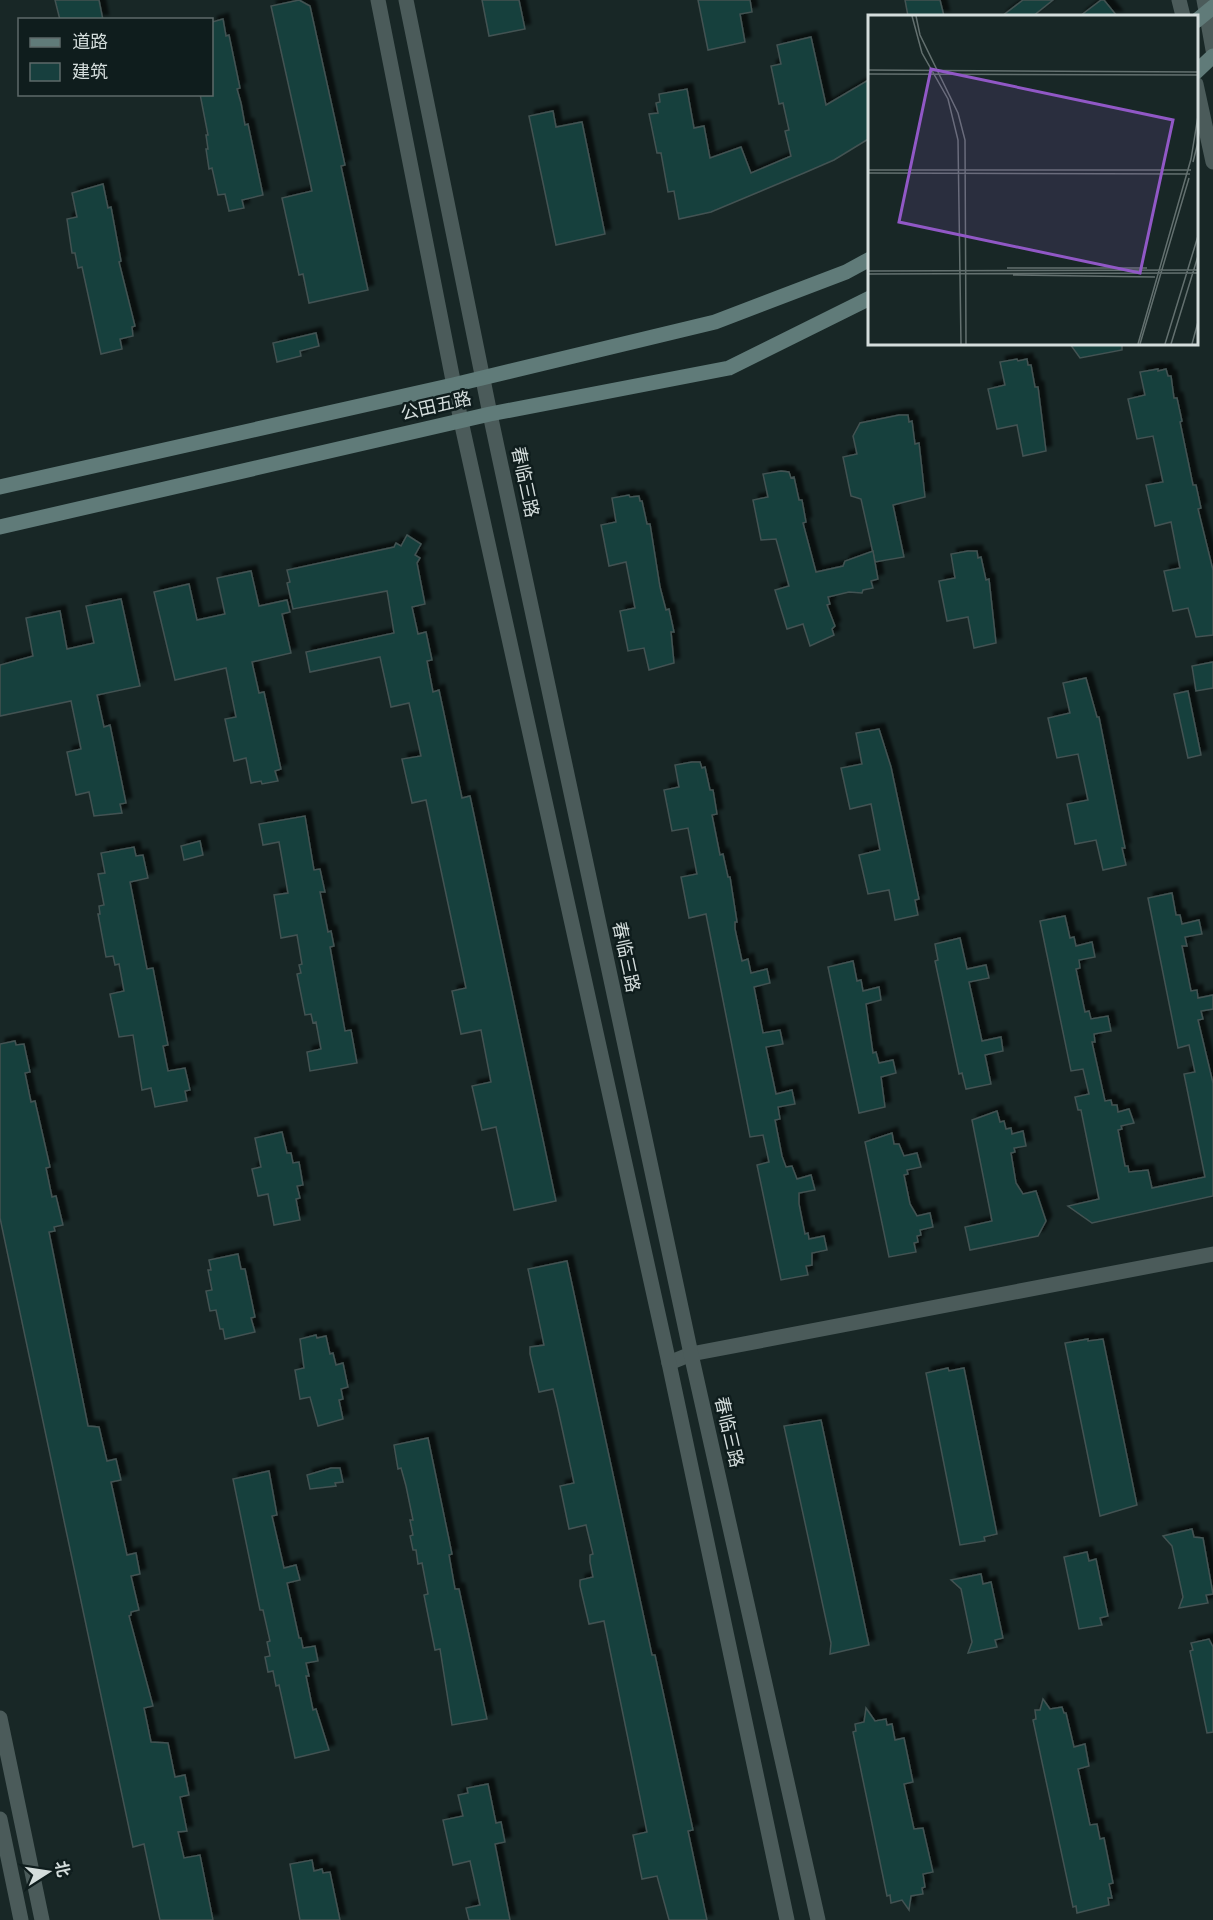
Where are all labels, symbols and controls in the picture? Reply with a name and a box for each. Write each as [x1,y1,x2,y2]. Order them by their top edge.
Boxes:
inset map [868,15,1198,345]
legend [18,18,213,96]
text: 道路 [72,30,108,52]
text: 建筑 [72,60,108,82]
street label: 公田五路 [398,386,473,424]
street label: 春临三路 [508,444,544,519]
street label: 春临三路 [609,919,645,994]
street label: 春临三路 [711,1394,749,1469]
north arrow [18,1842,78,1902]
text: 北 [52,1859,74,1879]

